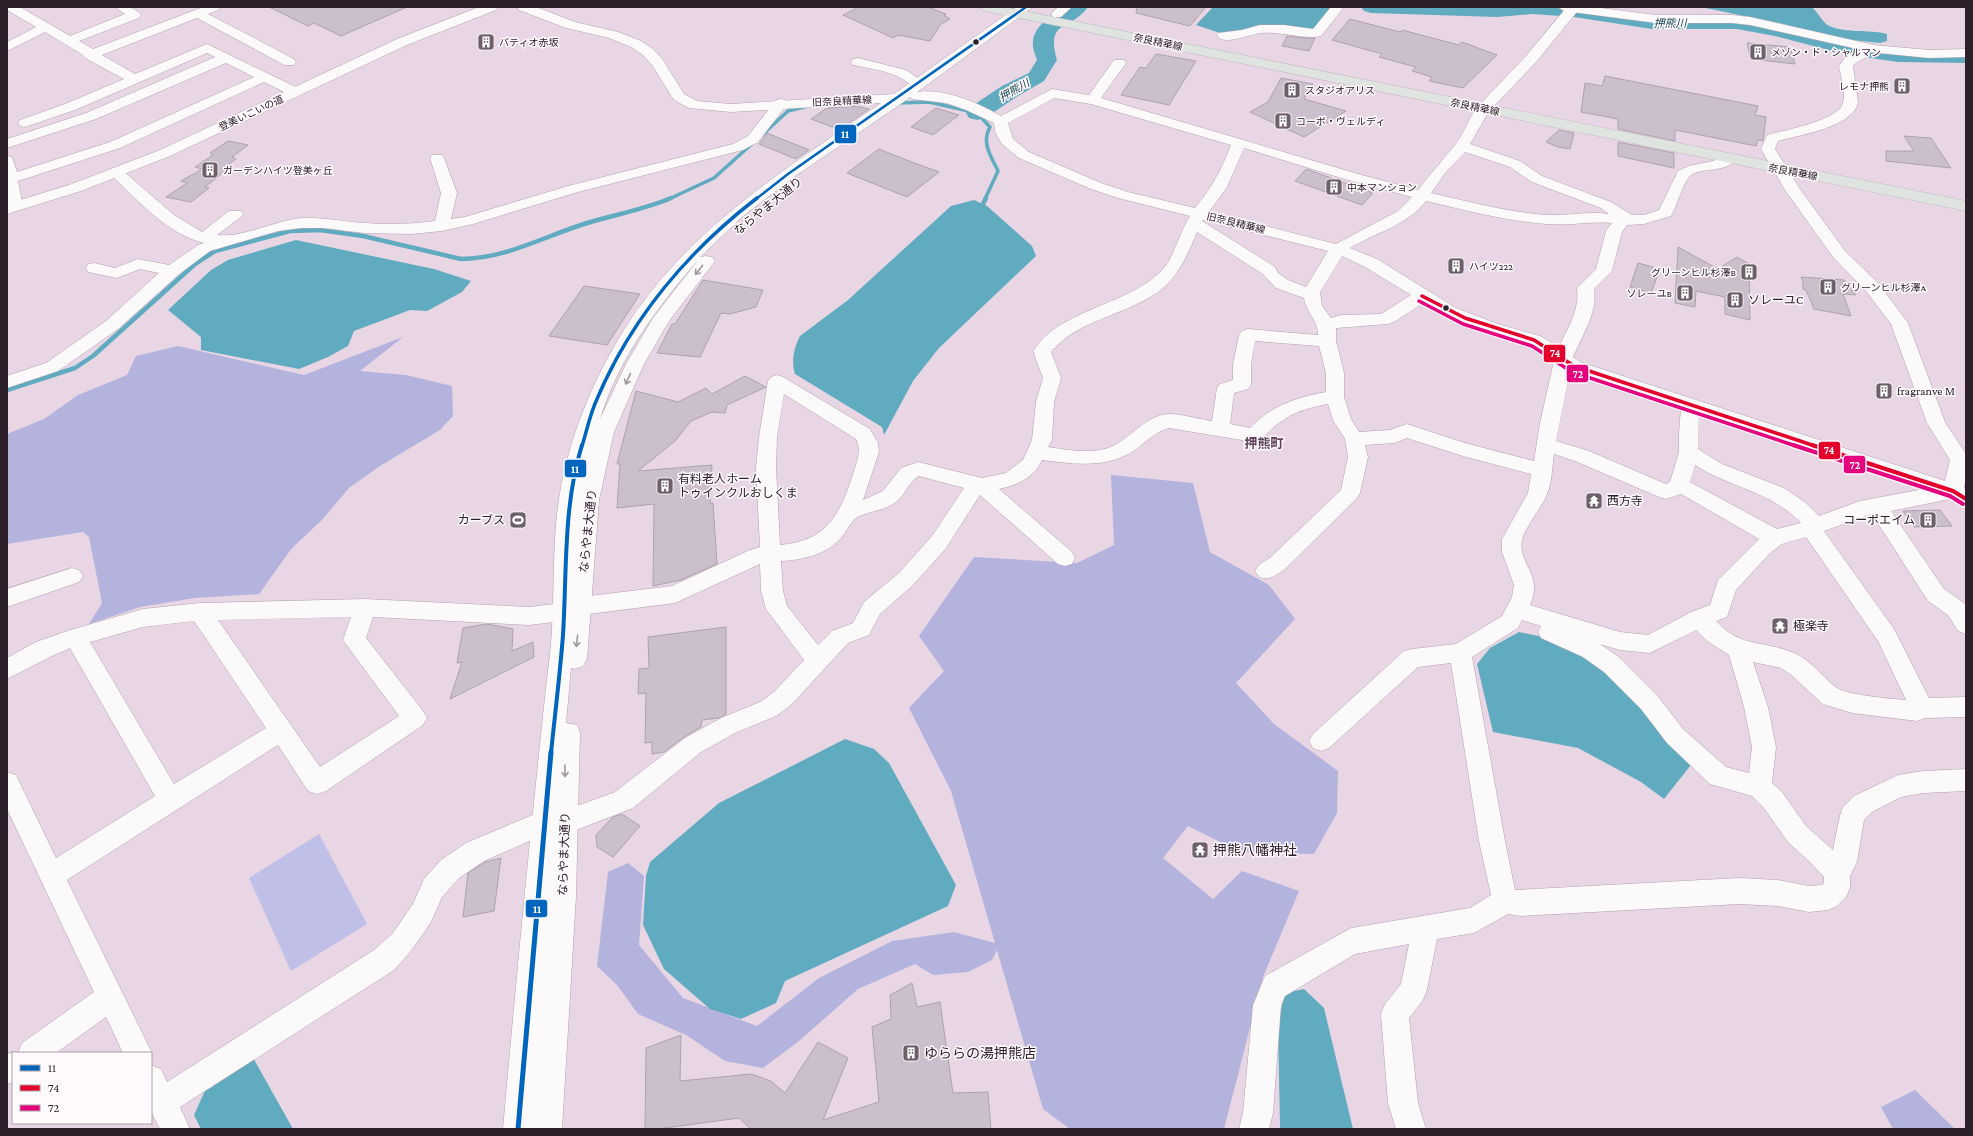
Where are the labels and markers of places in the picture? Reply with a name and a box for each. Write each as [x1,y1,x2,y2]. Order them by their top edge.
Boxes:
building icon: パティオ赤坂 [476,32,496,52]
place label: パティオ赤坂 [499,37,558,48]
unlabelled marker [971,37,981,47]
building icon: メゾン・ド・シャルマン [1748,42,1768,62]
place label: メゾン・ド・シャルマン [1771,47,1881,58]
building icon: レモナ押熊 [1892,76,1912,96]
building icon: スタジオアリス [1282,80,1302,100]
place label: レモナ押熊 [1839,81,1889,92]
place label: スタジオアリス [1305,85,1375,96]
building icon: コーポ・ヴェルディ [1273,111,1293,131]
place label: コーポ・ヴェルディ [1296,116,1385,127]
building icon: ガーデンハイツ登美ヶ丘 [200,160,220,180]
place label: ガーデンハイツ登美ヶ丘 [223,165,333,176]
building icon: 中本マンション [1324,177,1344,197]
place label: 中本マンション [1347,182,1417,193]
building icon: ハイツ222 [1446,256,1466,276]
place label: ハイツ222 [1469,261,1513,272]
building icon: グリーンヒル杉澤B [1739,262,1759,282]
place label: グリーンヒル杉澤B [1651,267,1737,278]
building icon: グリーンヒル杉澤A [1818,277,1838,297]
place label: グリーンヒル杉澤A [1841,282,1926,293]
building icon: ソレーユB [1675,283,1695,303]
place label: ソレーユB [1627,288,1673,299]
building icon: ソレーユC [1725,290,1745,310]
place label: ソレーユC [1748,293,1803,307]
unlabelled marker [1441,303,1451,313]
building icon: fragranve M [1874,381,1894,401]
place label: fragranve M [1897,384,1955,398]
place label: 有料老人ホーム トゥインクルおしくま [678,472,798,500]
building icon: 有料老人ホーム トゥインクルおしくま [655,476,675,496]
temple icon: 西方寺 [1584,491,1604,511]
place label: 西方寺 [1607,494,1643,508]
sports icon: カーブス [508,510,528,530]
building icon: コーポエイム [1918,510,1938,530]
place label: カーブス [458,513,505,527]
place label: コーポエイム [1843,513,1915,527]
temple icon: 極楽寺 [1770,616,1790,636]
place label: 極楽寺 [1793,619,1829,633]
temple icon: 押熊八幡神社 [1190,840,1210,860]
place label: 押熊八幡神社 [1213,842,1297,858]
building icon: ゆららの湯押熊店 [901,1043,921,1063]
place label: ゆららの湯押熊店 [924,1045,1036,1061]

